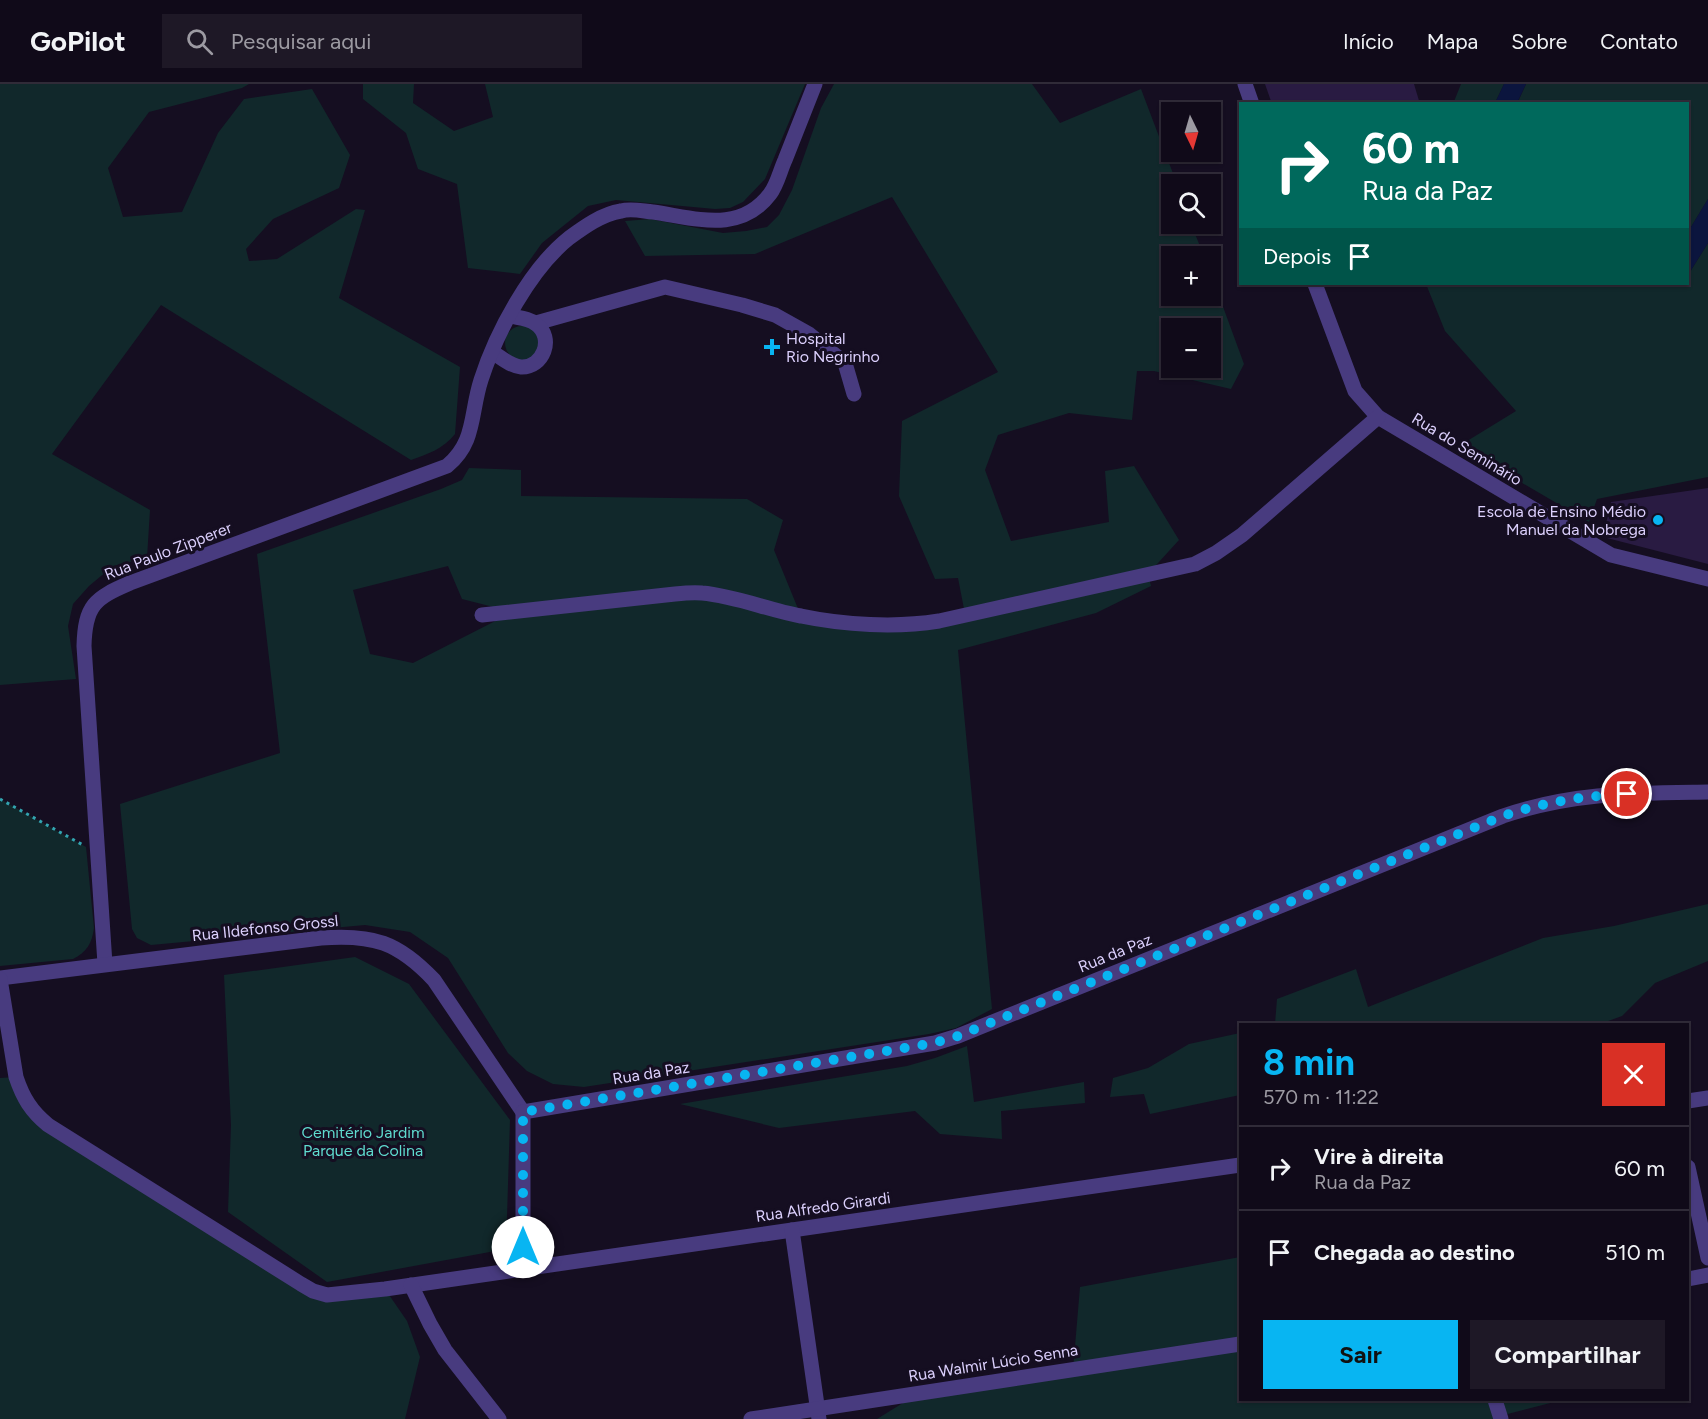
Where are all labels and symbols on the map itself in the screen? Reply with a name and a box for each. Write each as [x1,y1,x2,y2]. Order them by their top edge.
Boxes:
north arrow [1161,102,1221,162]
place label: Hospital Rio Negrinho [786,329,880,366]
marker: Hospital Rio Negrinho [763,338,781,356]
street label: Rua do Seminário [1409,409,1525,489]
place label: Escola de Ensino Médio Manuel da Nobrega [1477,502,1646,539]
marker: Escola de Ensino Médio Manuel da Nobrega [1651,513,1665,527]
street label: Rua Paulo Zipperer [101,518,235,584]
pin [1601,768,1652,819]
street label: Rua Ildefonso Grossl [191,911,339,945]
street label: Rua da Paz [1075,930,1155,976]
street label: Rua da Paz [611,1058,691,1088]
park label: Cemitério Jardim Parque da Colina [301,1123,425,1160]
street label: Rua Alfredo Girardi [754,1188,892,1226]
position arrow [491,1215,555,1279]
street label: Rua Walmir Lúcio Senna [907,1340,1079,1386]

